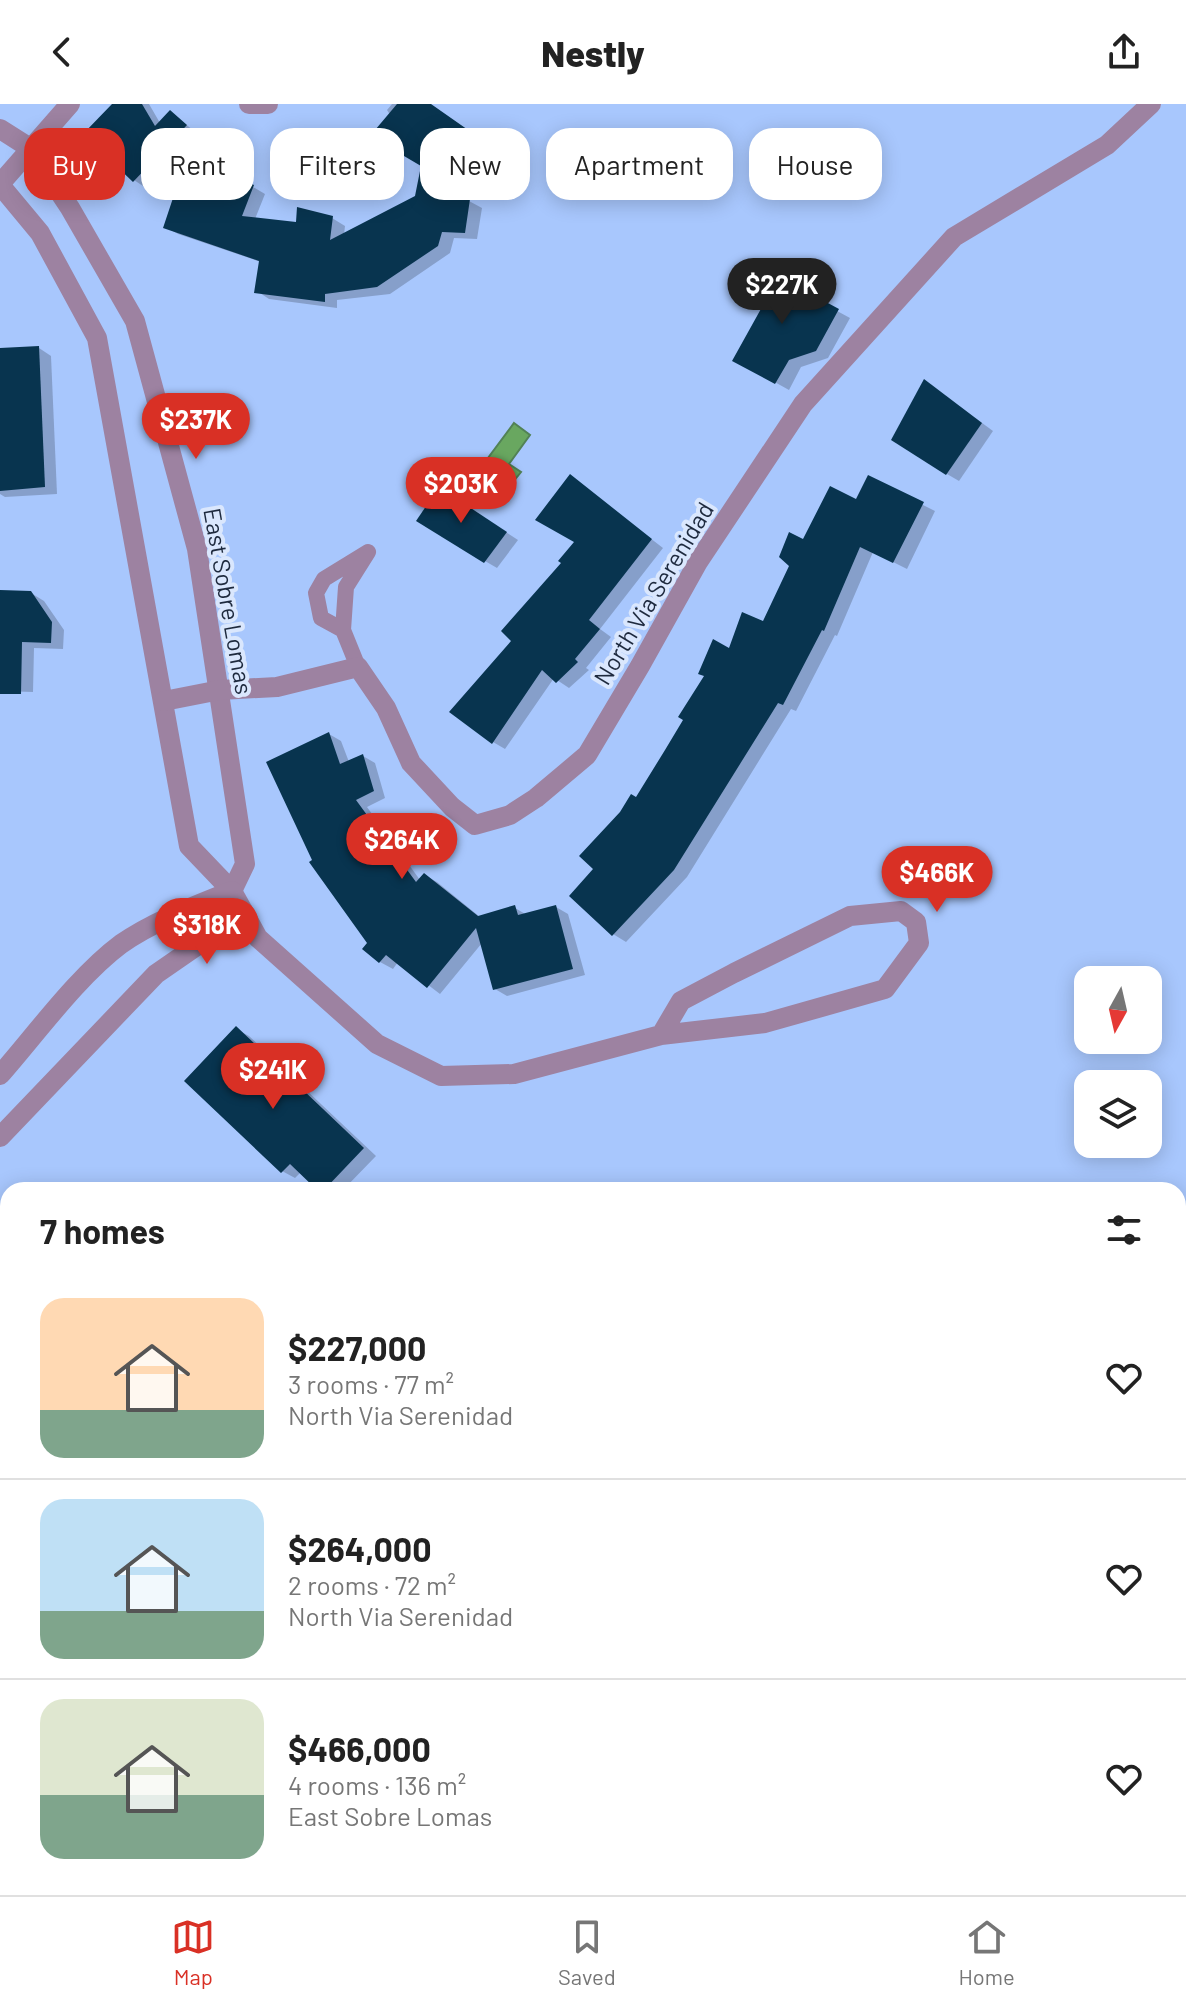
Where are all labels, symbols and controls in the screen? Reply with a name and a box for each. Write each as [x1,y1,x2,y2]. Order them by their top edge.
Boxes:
icon: back [40,30,84,74]
icon: share [1102,30,1146,74]
text: Nestly [541,31,645,74]
chip: Buy [24,128,125,200]
chip: Rent [141,128,254,200]
chip: Filters [270,128,404,200]
chip: New [420,128,530,200]
chip: Apartment [546,128,733,200]
chip: House [749,128,882,200]
pin: $227K [726,258,838,326]
text: $227K [745,268,819,299]
pin: $237K [140,393,252,461]
text: $237K [160,403,232,434]
pin: $203K [405,457,517,525]
text: $203K [424,467,498,498]
street label: North Via Serenidad [587,496,719,690]
street label: East Sobre Lomas [198,506,260,696]
pin: $264K [346,813,458,881]
text: $264K [364,823,440,854]
pin: $466K [881,846,993,914]
text: $466K [900,856,974,887]
pin: $318K [151,898,263,966]
text: $318K [173,908,241,939]
north arrow [1074,966,1162,1054]
map controls [1074,966,1162,1158]
pin: $241K [217,1043,329,1111]
text: $241K [239,1053,307,1084]
button: layers [1074,1070,1162,1158]
icon: filters [1102,1208,1146,1252]
text: 7 homes [40,1210,165,1251]
text: $227,000 [288,1327,426,1368]
icon: home [104,1330,200,1426]
icon: heart [1102,1356,1146,1400]
text: 3 rooms · 77 m² [288,1368,454,1399]
text: North Via Serenidad [288,1399,513,1430]
text: $264,000 [288,1528,432,1569]
icon: home [104,1531,200,1627]
icon: heart [1102,1557,1146,1601]
text: 2 rooms · 72 m² [288,1569,456,1600]
text: North Via Serenidad [288,1600,513,1631]
text: $466,000 [288,1728,431,1769]
icon: home [104,1731,200,1827]
icon: heart [1102,1757,1146,1801]
text: 4 rooms · 136 m² [288,1769,466,1800]
text: East Sobre Lomas [288,1800,492,1831]
tab: Map [171,1915,215,1989]
tab: Saved [558,1915,616,1989]
tab: Home [958,1915,1015,1989]

